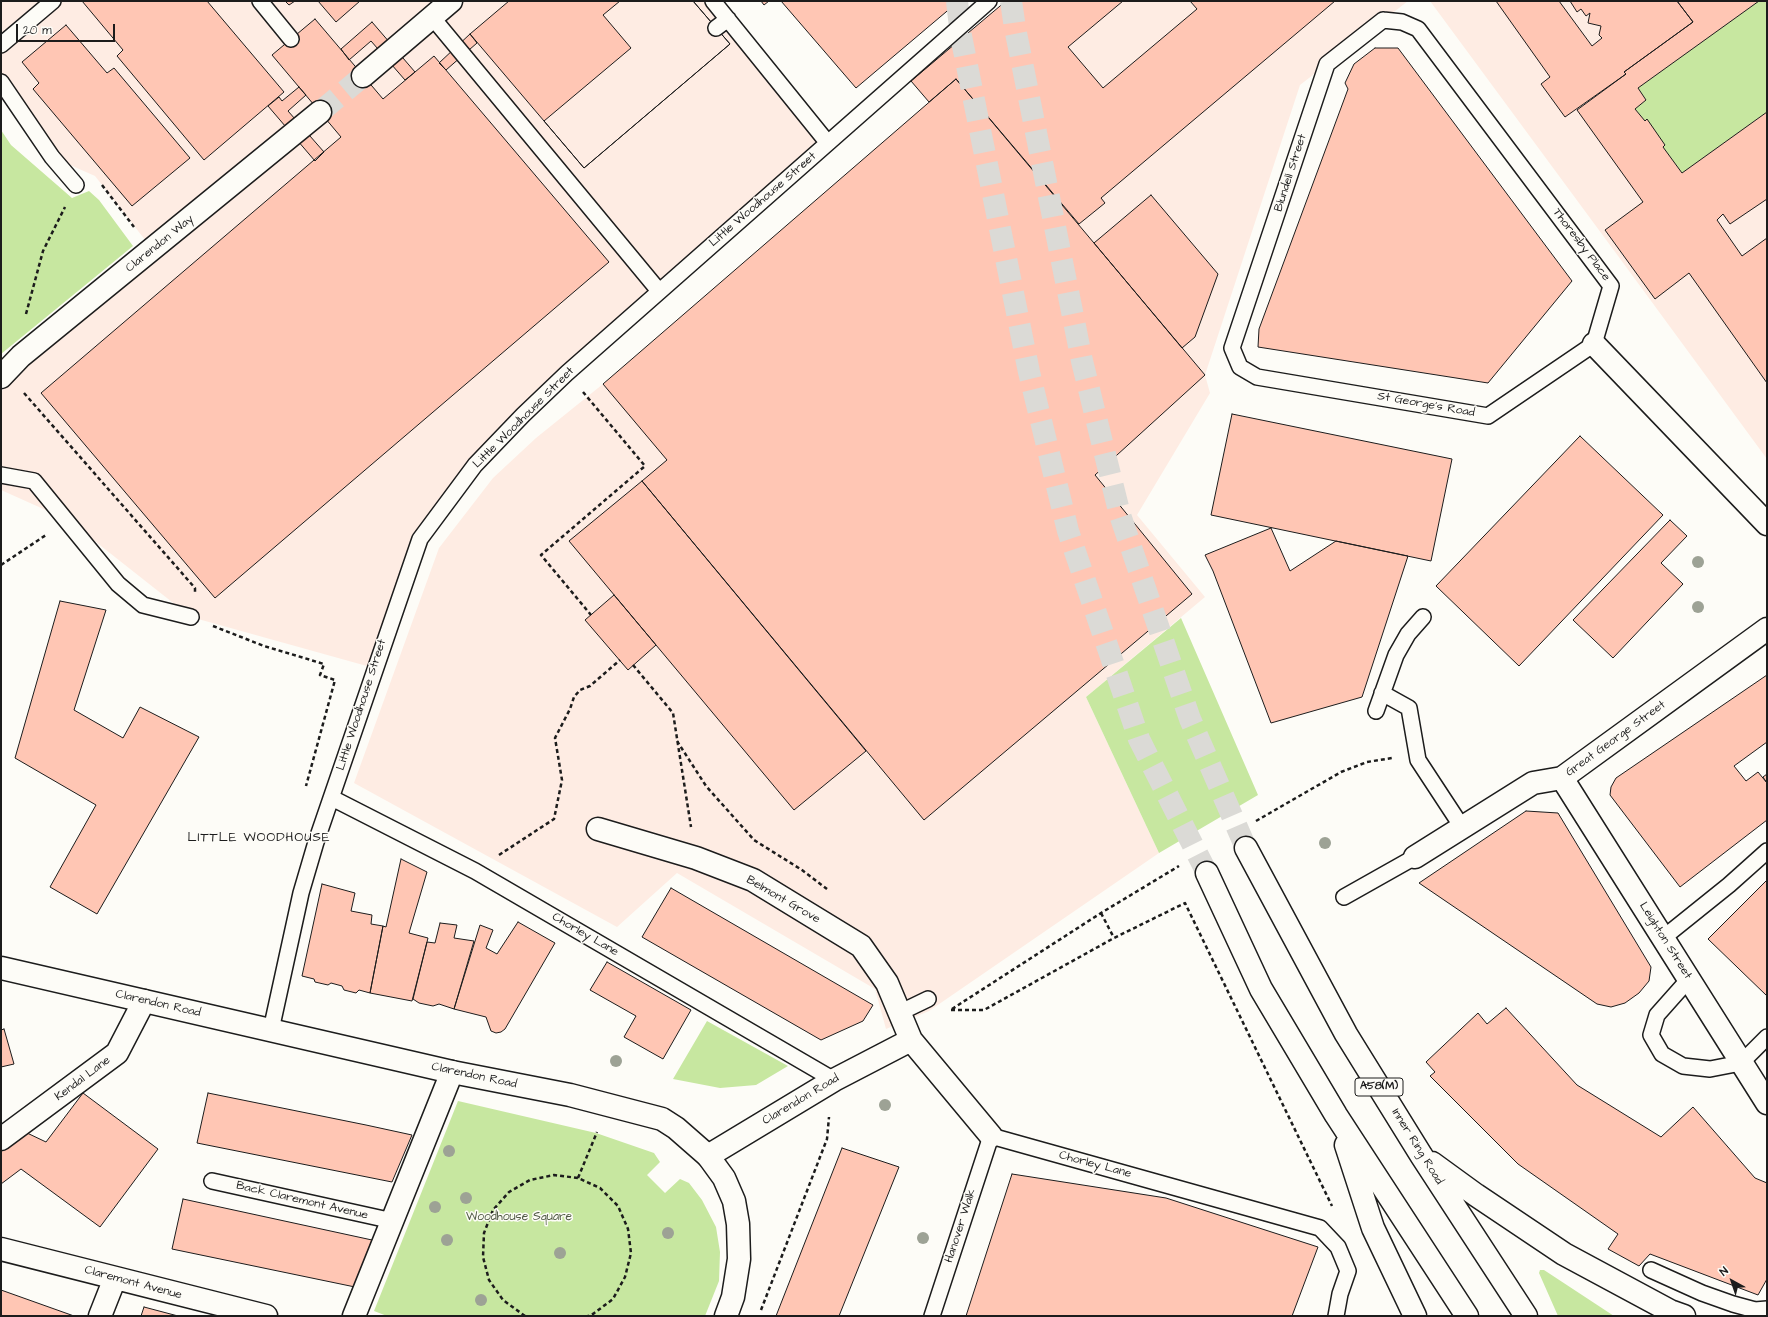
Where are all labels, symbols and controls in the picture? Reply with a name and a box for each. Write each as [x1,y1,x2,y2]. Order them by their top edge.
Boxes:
scale bar [18,16,117,42]
text: 20 m [23,22,52,39]
street label: Blundell Street [1272,132,1310,214]
street label: Little Woodhouse Street [707,150,819,250]
street label: Thoresby Place [1549,206,1613,284]
street label: Clarendon Way [123,212,197,276]
street label: Little Woodhouse Street [470,364,578,472]
street label: St George's Road [1376,389,1476,421]
street label: Little Woodhouse Street [334,638,390,772]
street label: Great George Street [1563,698,1669,780]
district label: LITTLE WOODHOUSE [187,830,331,846]
street label: Belmont Grove [743,873,823,927]
street label: Leighton Street [1636,900,1694,982]
street label: Chorley Lane [549,910,621,960]
street label: Clarendon Road [114,987,202,1021]
street label: Kendal Lane [52,1054,114,1104]
street label: Clarendon Road [430,1060,518,1092]
street label: Clarendon Road [760,1071,842,1129]
road number: A58(M) [1355,1078,1403,1096]
street label: Inner Ring Road [1388,1106,1446,1188]
street label: Chorley Lane [1057,1148,1133,1182]
street label: Back Claremont Avenue [235,1179,369,1223]
street label: Hanover Walk [942,1187,980,1265]
park label: Woodhouse Square [466,1210,572,1224]
north arrow [1712,1261,1752,1301]
street label: Claremont Avenue [83,1263,183,1303]
text: N [1716,1263,1731,1279]

